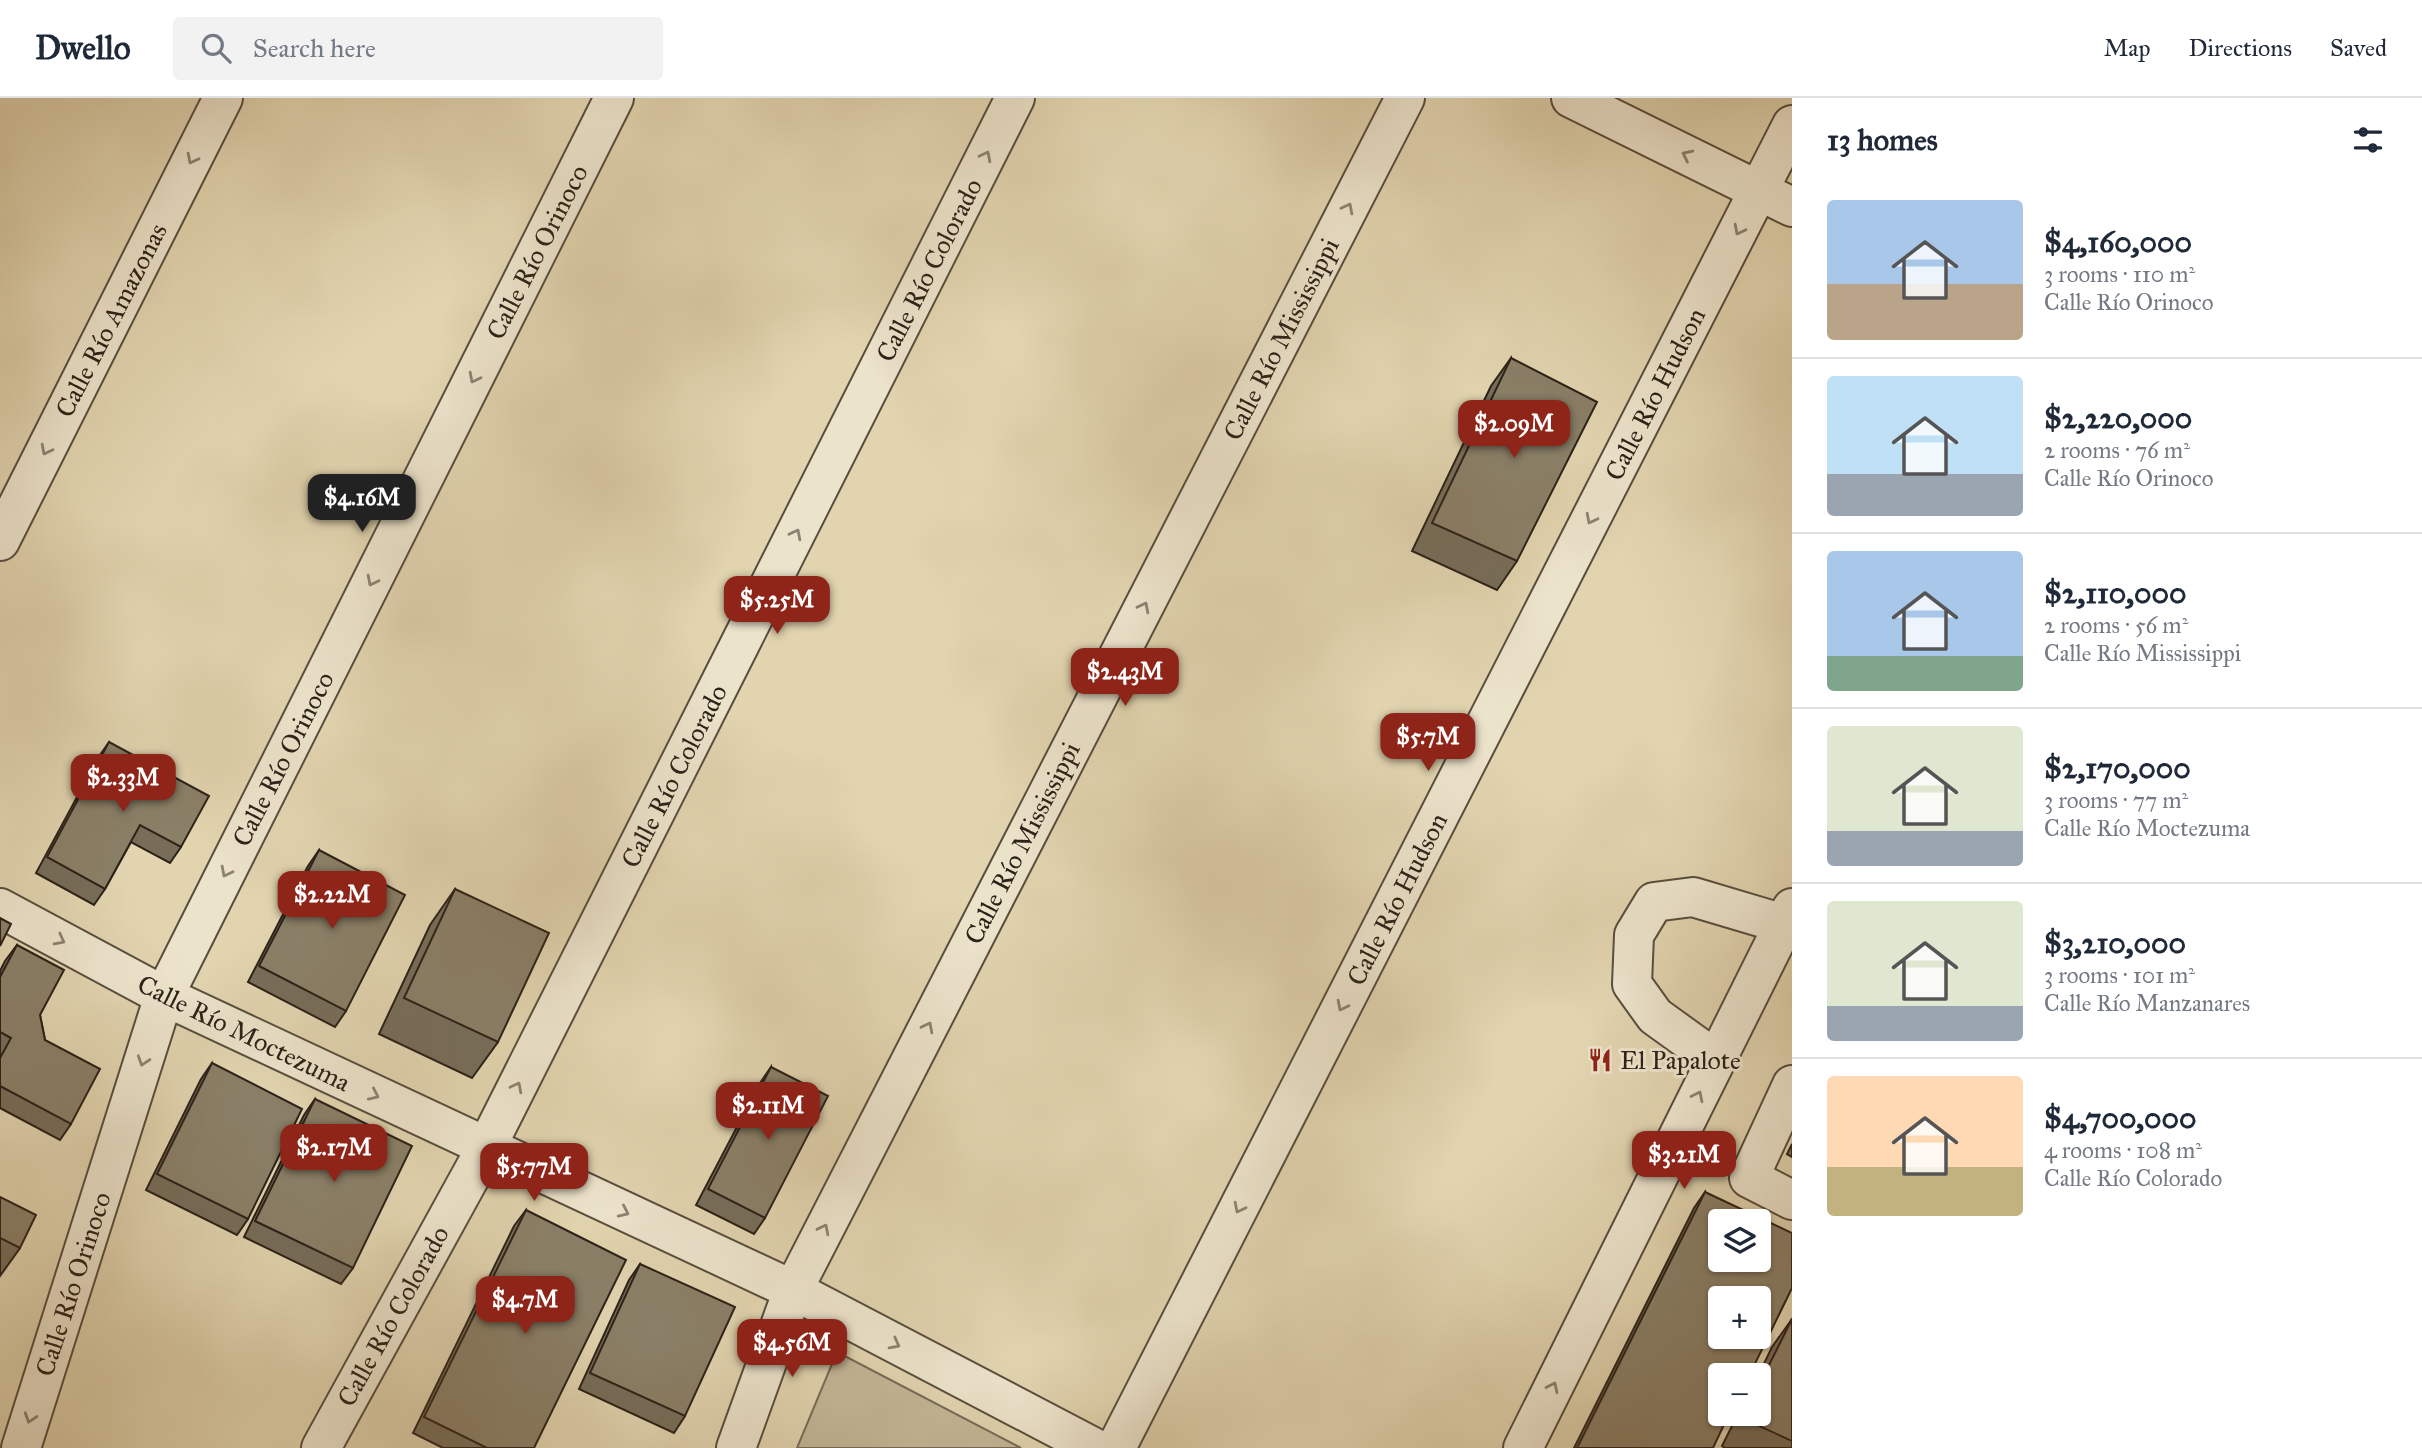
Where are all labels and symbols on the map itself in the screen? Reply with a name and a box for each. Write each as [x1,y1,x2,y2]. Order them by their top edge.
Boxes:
one-way arrow [1682,149,1694,163]
one-way arrow [978,151,992,163]
one-way arrow [187,152,201,164]
street label: Calle Río Orinoco [479,159,595,345]
street label: Calle Río Colorado [869,173,989,367]
one-way arrow [1340,203,1354,215]
street label: Calle Río Amazonas [48,218,174,422]
one-way arrow [1734,223,1747,235]
street label: Calle Río Mississippi [1216,233,1346,445]
street label: Calle Río Hudson [1598,302,1712,486]
one-way arrow [468,371,482,383]
pin: $2.09M [1457,400,1571,460]
one-way arrow [40,443,54,455]
pin: $4.16M [305,474,419,534]
one-way arrow [1585,512,1599,525]
one-way arrow [787,529,801,541]
one-way arrow [366,574,380,586]
pin: $5.25M [720,576,834,636]
one-way arrow [1135,601,1149,614]
pin: $2.43M [1068,648,1182,708]
street label: Calle Río Orinoco [225,666,341,852]
street label: Calle Río Colorado [614,679,734,873]
pin: $5.7M [1379,714,1477,773]
street label: Calle Río Mississippi [957,737,1087,949]
pin: $2.33M [66,754,180,814]
street label: Calle Río Hudson [1340,807,1454,991]
one-way arrow [220,865,234,877]
pin: $2.22M [275,872,389,931]
one-way arrow [53,932,65,945]
street label: Calle Río Moctezuma [132,968,356,1098]
one-way arrow [1337,999,1351,1011]
one-way arrow [919,1022,933,1034]
place label: El Papalote [1620,1044,1741,1076]
restaurant icon: El Papalote [1586,1046,1614,1074]
one-way arrow [137,1054,151,1067]
one-way arrow [508,1082,522,1094]
pin: $2.11M [711,1082,825,1142]
one-way arrow [367,1087,379,1101]
one-way arrow [1690,1091,1704,1103]
pin: $2.17M [277,1124,391,1184]
pin: $3.21M [1627,1132,1741,1191]
pin: $5.77M [477,1144,591,1203]
street label: Calle Río Orinoco [28,1188,118,1380]
one-way arrow [1233,1201,1247,1213]
one-way arrow [617,1204,630,1218]
street label: Calle Río Colorado [330,1220,456,1412]
one-way arrow [815,1224,829,1236]
pin: $4.7M [476,1276,574,1336]
pin: $4.56M [735,1320,849,1379]
one-way arrow [888,1335,900,1349]
one-way arrow [1545,1382,1559,1394]
one-way arrow [24,1411,38,1424]

